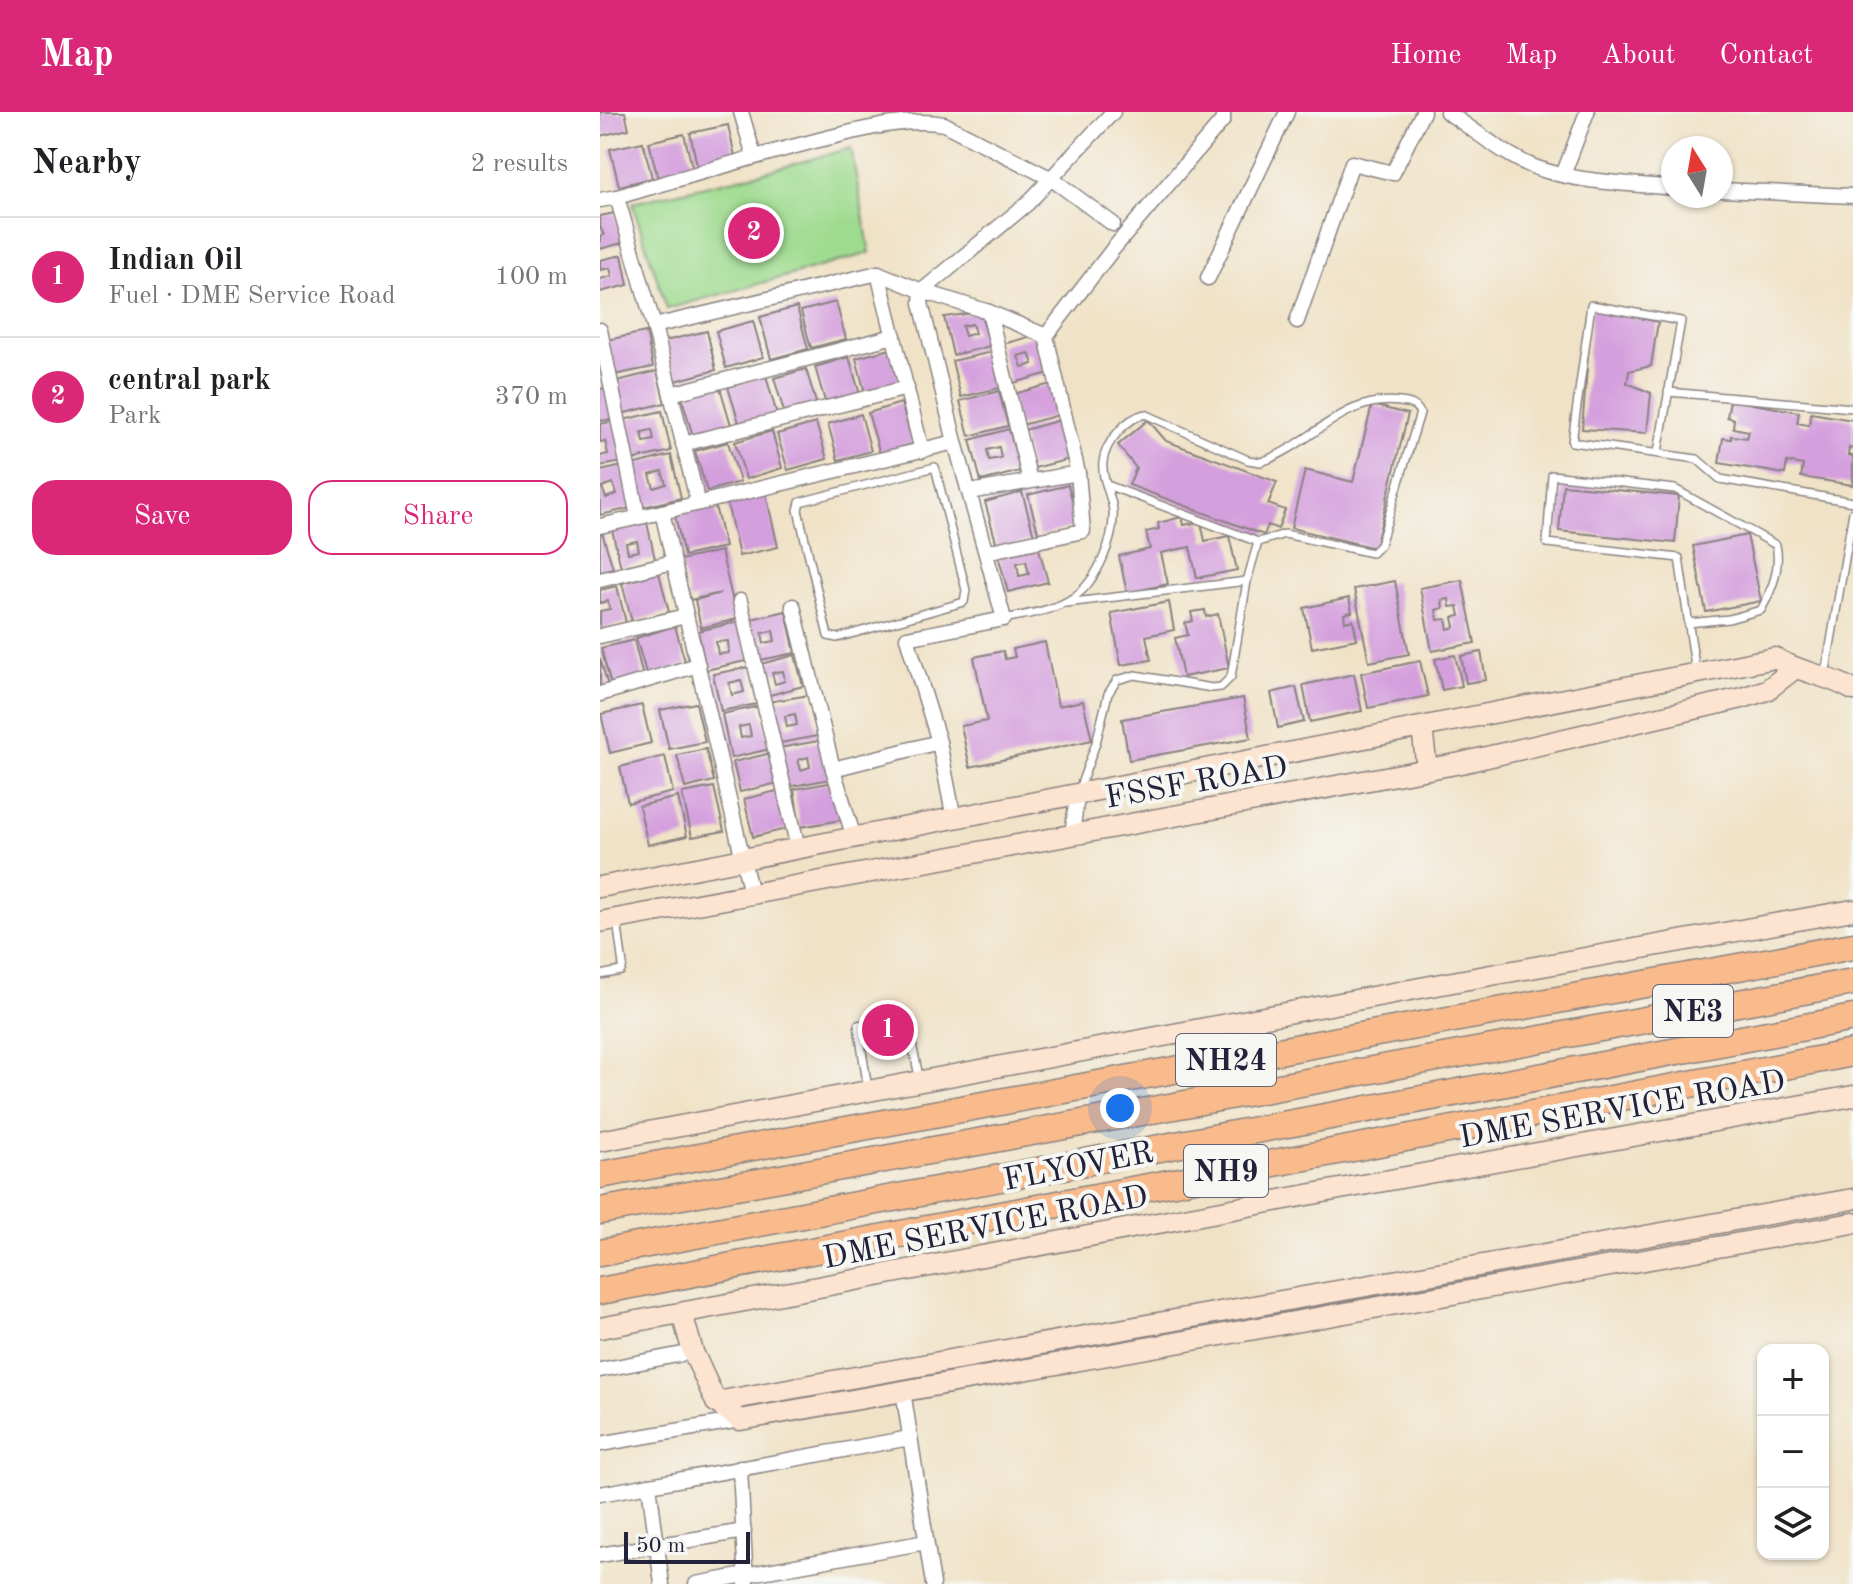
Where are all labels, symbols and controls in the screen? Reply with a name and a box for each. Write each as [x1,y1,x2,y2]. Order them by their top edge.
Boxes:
text: Map [40,37,114,75]
text: Home [1390,42,1461,70]
text: Map [1505,42,1557,70]
text: About [1601,42,1676,70]
text: Contact [1720,42,1813,70]
north arrow [1661,136,1733,208]
text: Nearby [32,147,142,181]
text: 2 results [470,151,568,177]
pin: 2 [728,203,780,263]
text: Indian Oil [108,246,243,276]
text: 1 [50,264,66,290]
text: 100 m [495,264,568,290]
text: Fuel · DME Service Road [108,283,396,309]
text: central park [108,366,271,396]
text: 2 [50,384,66,410]
text: 370 m [495,384,568,410]
text: Park [108,403,162,429]
button: Save [32,480,292,555]
button: Share [308,480,568,555]
street label: FSSF ROAD [1103,752,1290,816]
road number: NE3 [1653,985,1733,1037]
pin: 1 [862,1000,914,1060]
road number: NH24 [1176,1034,1276,1086]
street label: DME SERVICE ROAD [1457,1067,1788,1155]
your location [1100,1088,1140,1128]
street label: FLYOVER [1001,1138,1157,1198]
road number: NH9 [1184,1145,1268,1197]
street label: DME SERVICE ROAD [820,1182,1151,1276]
map controls [1757,1344,1829,1560]
button: + [1757,1344,1829,1416]
button: − [1757,1416,1829,1488]
button: layers [1757,1488,1829,1560]
scale bar [624,1528,750,1564]
text: 50 m [636,1535,685,1557]

